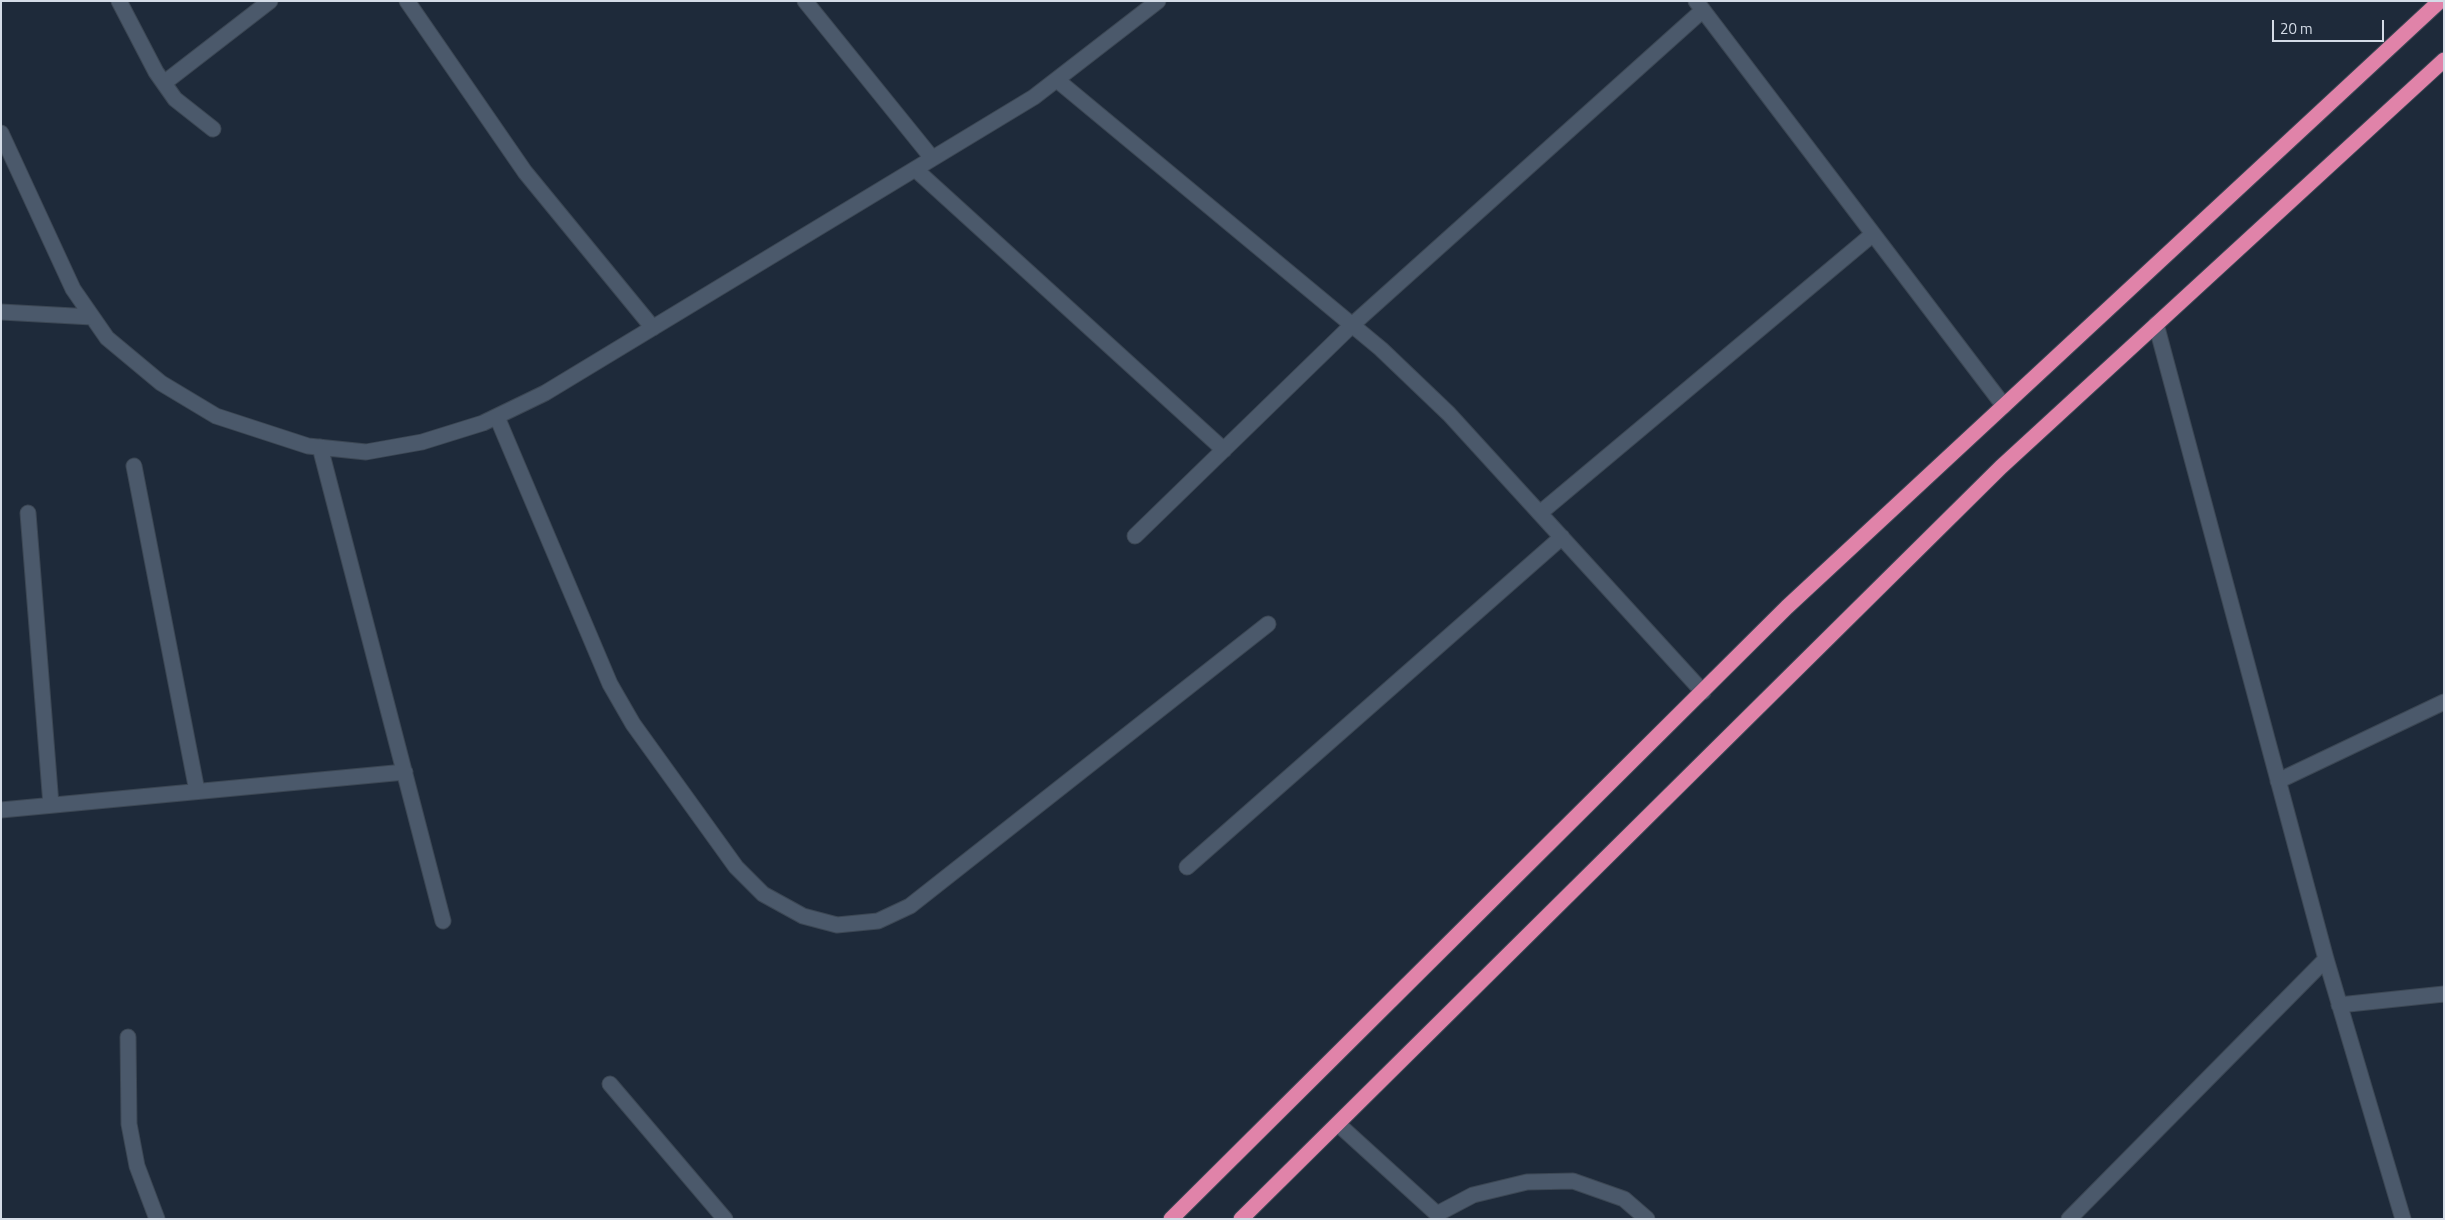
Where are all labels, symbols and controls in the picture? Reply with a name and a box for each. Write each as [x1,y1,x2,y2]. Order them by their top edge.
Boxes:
scale bar [2275,10,2388,42]
text: 20 m [2280,17,2313,40]

